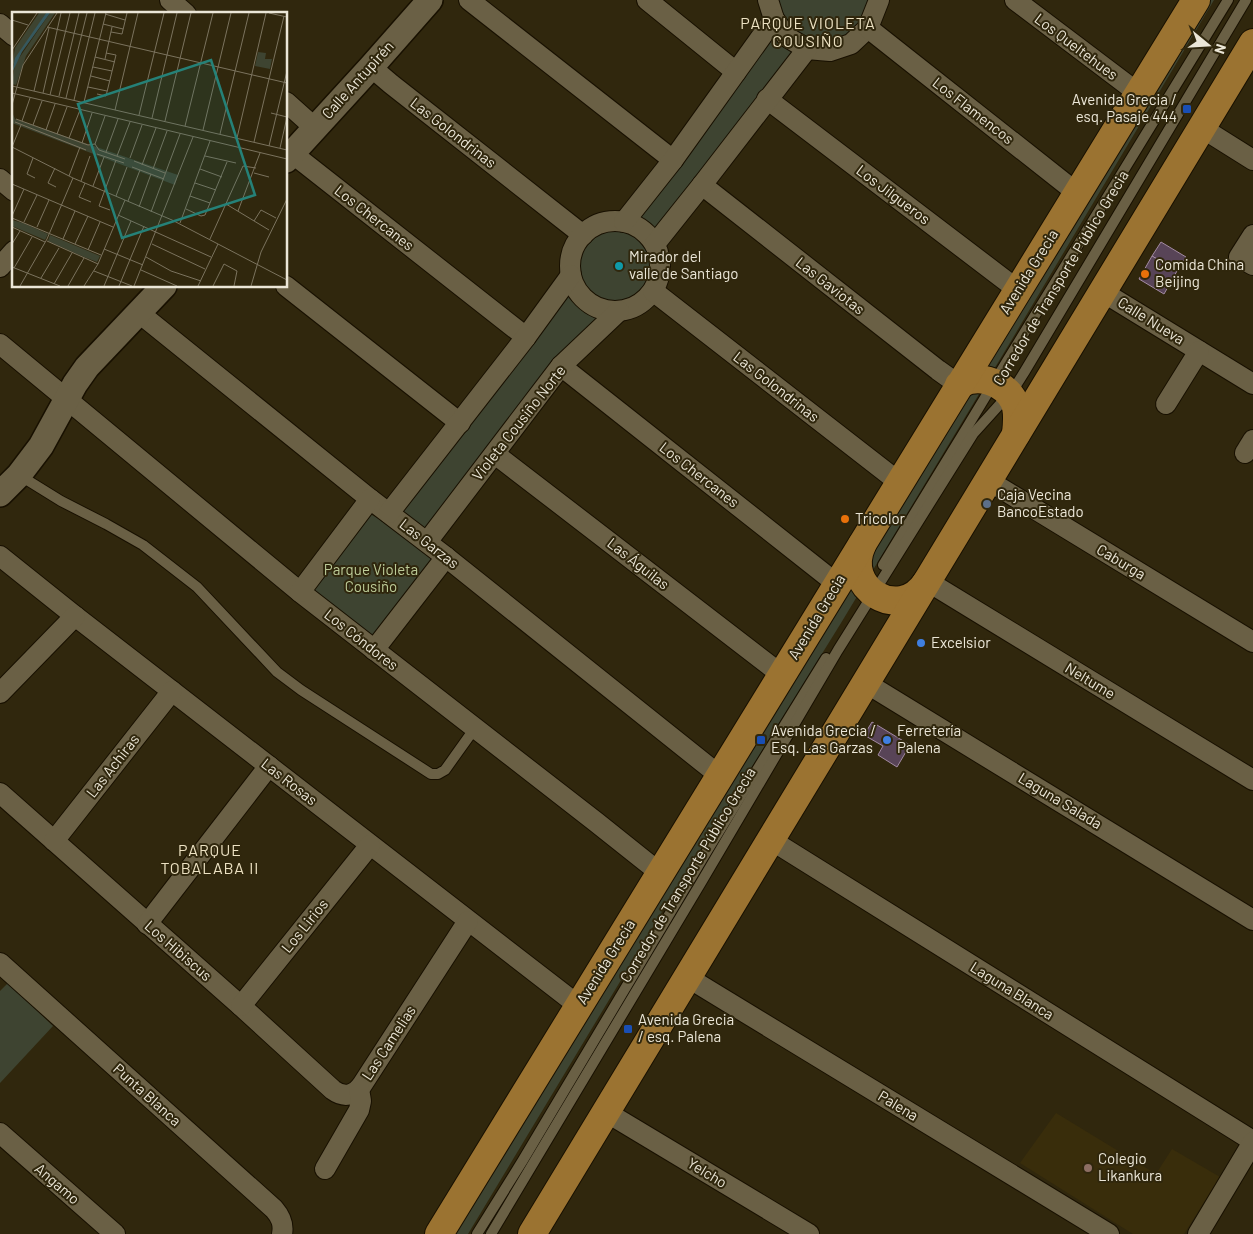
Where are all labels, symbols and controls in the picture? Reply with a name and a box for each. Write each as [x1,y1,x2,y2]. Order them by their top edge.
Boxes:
street label: Los Queltehues [1031,9,1122,83]
inset map [12,12,288,288]
district label: PARQUE VIOLETA COUSIÑO [740,13,876,50]
north arrow [1183,20,1233,70]
street label: Calle Antupirén [318,37,397,122]
text: N [1211,42,1230,56]
street label: Los Flamencos [929,73,1018,147]
place label: Avenida Grecia / esq. Pasaje 444 [1072,90,1177,125]
street label: Las Golondrinas [407,93,500,171]
marker: Avenida Grecia / esq. Pasaje 444 [1181,103,1193,115]
street label: Los Jilgueros [853,161,934,228]
street label: Corredor de Transporte Público Grecia [989,167,1132,388]
street label: Los Chercanes [331,181,418,254]
street label: Avenida Grecia [995,226,1061,317]
place label: Mirador del valle de Santiago [629,247,738,282]
street label: Las Gaviotas [793,253,869,318]
place label: Comida China Beijing [1155,255,1244,290]
marker: Mirador del valle de Santiago [613,260,625,272]
marker: Comida China Beijing [1139,268,1151,280]
street label: Calle Nueva [1115,293,1188,348]
street label: Las Golondrinas [730,347,823,425]
street label: Violeta Cousiño Norte [468,361,569,484]
street label: Los Chercanes [656,438,743,511]
place label: Caja Vecina BancoEstado [997,485,1084,520]
marker: Caja Vecina BancoEstado [981,498,993,510]
place label: Tricolor [855,509,906,527]
marker: Tricolor [839,513,851,525]
street label: Las Garzas [396,515,463,572]
street label: Las Águilas [604,534,673,593]
street label: Caburga [1094,540,1149,583]
park label: Parque Violeta Cousiño [324,560,418,595]
street label: Avenida Grecia [784,571,849,662]
street label: Los Cóndores [321,605,402,674]
place label: Excelsior [931,633,991,651]
marker: Excelsior [915,637,927,649]
street label: Neltume [1062,658,1119,702]
place label: Avenida Grecia / Esq. Las Garzas [771,721,876,756]
place label: Ferretería Palena [897,721,961,756]
street label: Las Achiras [82,730,142,801]
marker: Avenida Grecia / Esq. Las Garzas [755,734,767,746]
marker: Ferretería Palena [881,734,893,746]
street label: Las Rosas [258,754,321,809]
street label: Corredor de Transporte Público Grecia [616,764,759,985]
street label: Laguna Salada [1015,768,1106,832]
district label: PARQUE TOBALABA II [160,840,260,877]
street label: Los Lirios [277,895,331,956]
street label: Los Hibiscus [141,916,216,984]
street label: Avenida Grecia [572,916,638,1007]
street label: Laguna Blanca [967,957,1058,1023]
street label: Las Camelias [357,1002,419,1083]
place label: Avenida Grecia / esq. Palena [638,1010,734,1045]
marker: Avenida Grecia / esq. Palena [622,1023,634,1035]
street label: Punta Blanca [110,1059,185,1129]
street label: Palena [875,1086,922,1124]
place label: Colegio Likankura [1098,1149,1162,1184]
street label: Yelcho [684,1153,731,1191]
street label: Angamo [32,1159,84,1208]
marker: Colegio Likankura [1082,1162,1094,1174]

